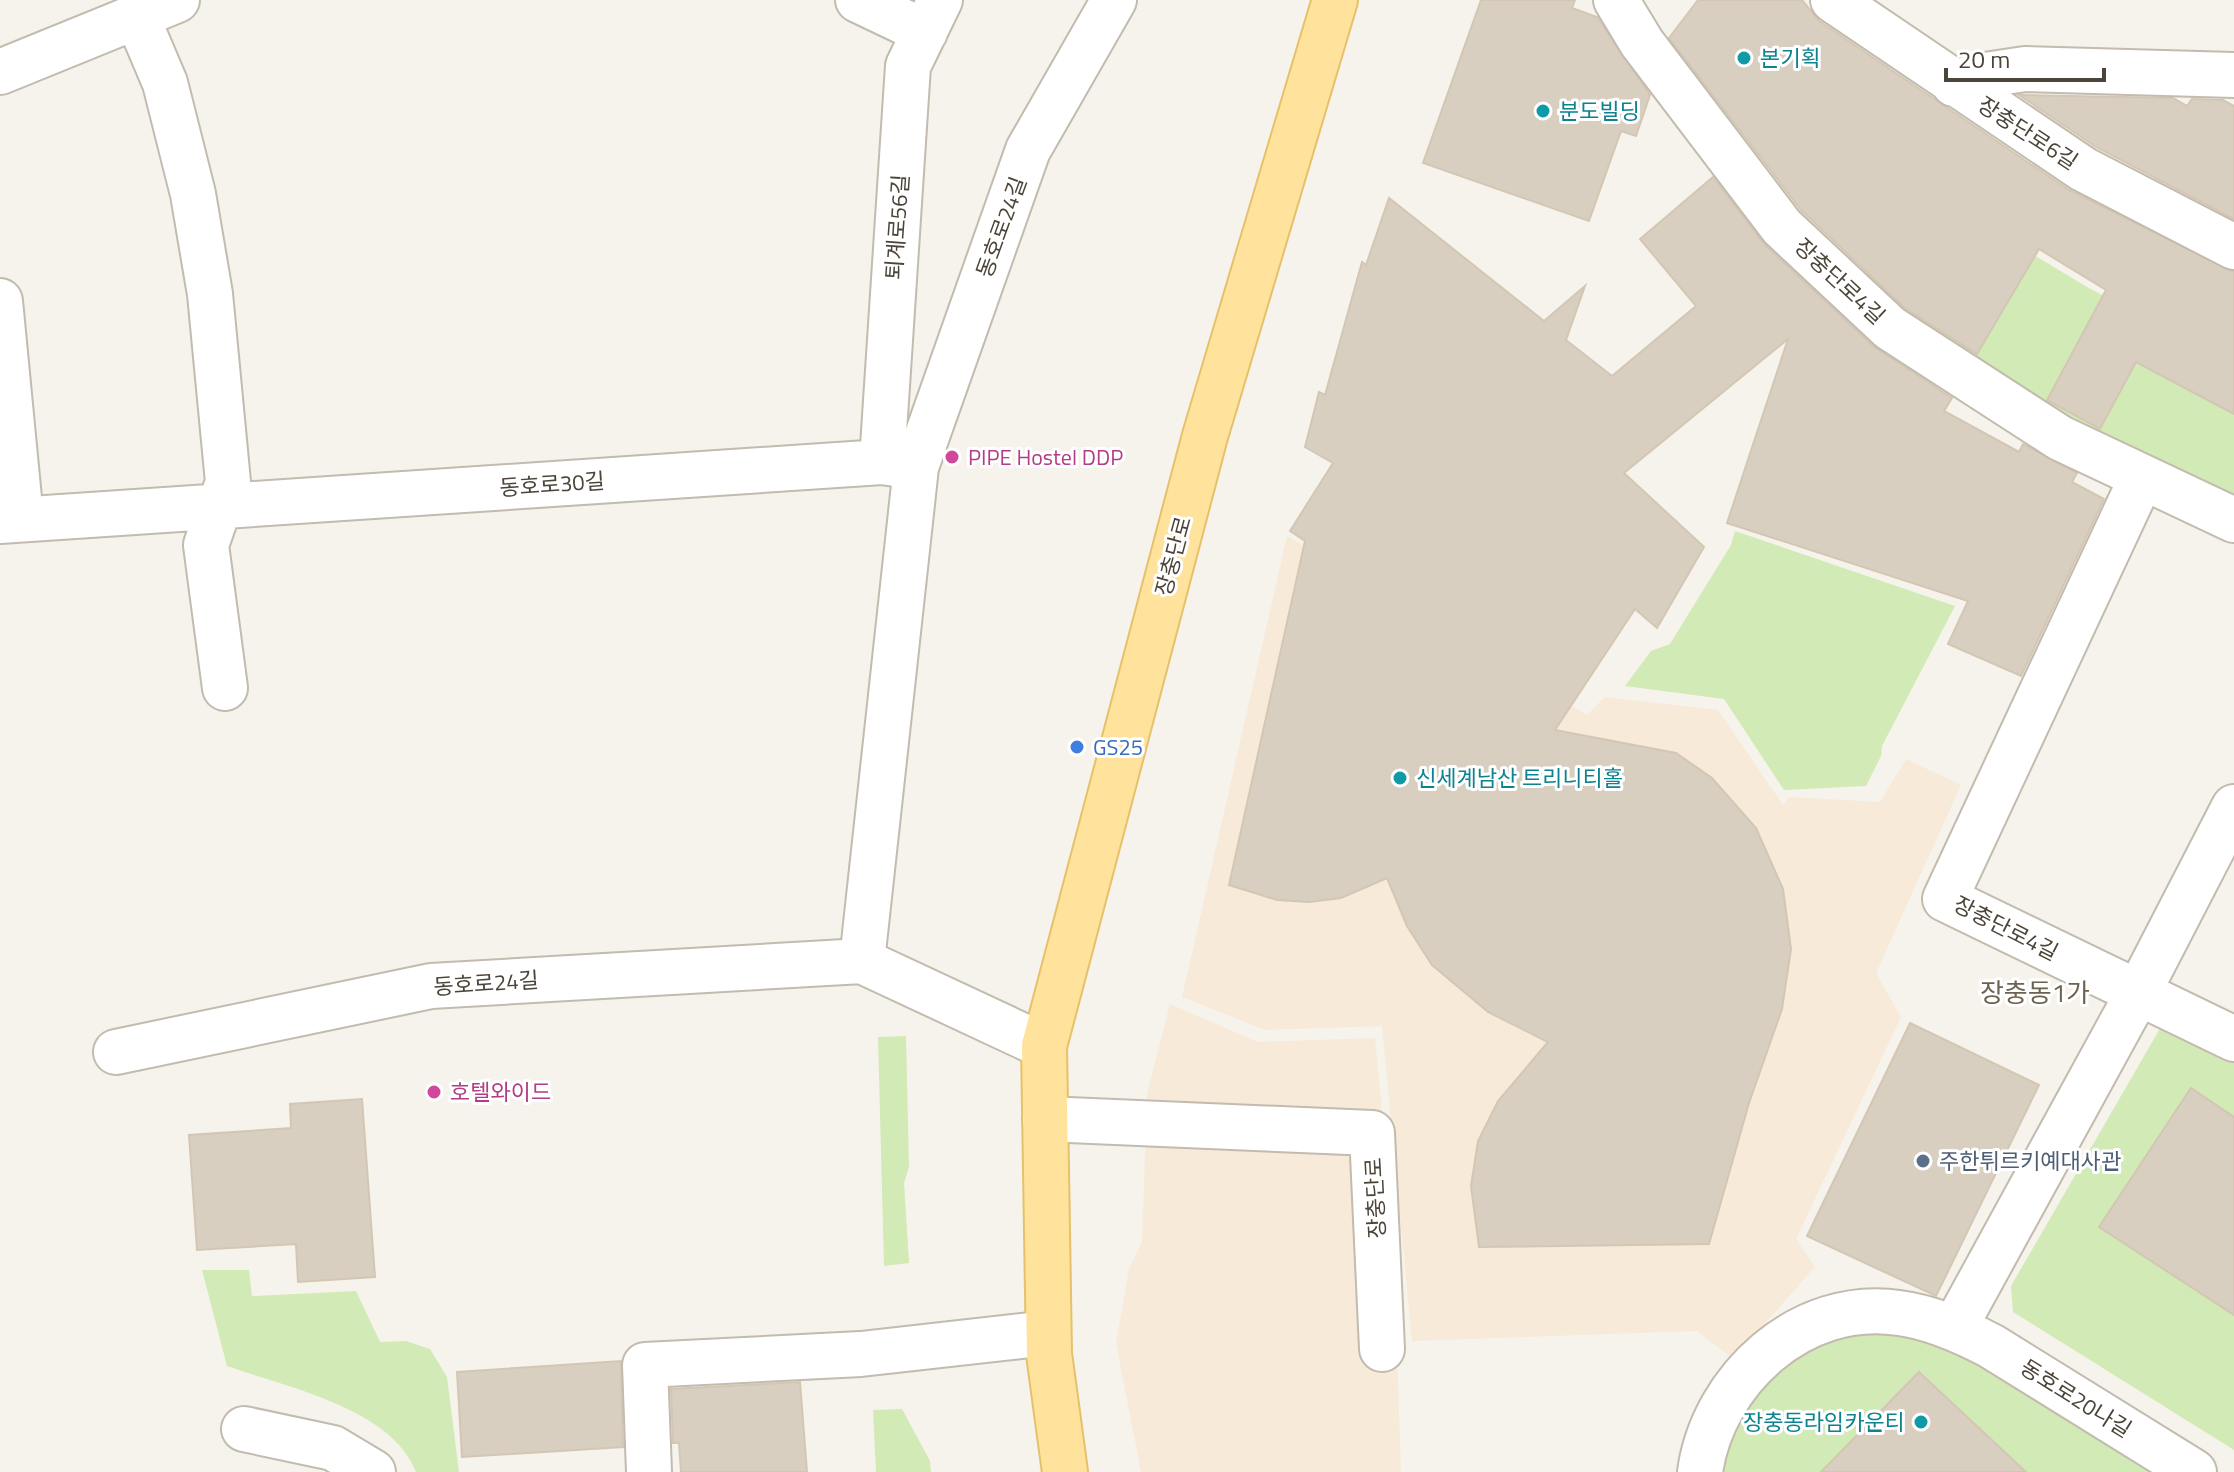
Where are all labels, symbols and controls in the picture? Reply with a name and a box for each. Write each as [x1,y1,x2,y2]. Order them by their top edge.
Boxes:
scale bar [1946,32,2104,82]
place label: 본기획 [1760,41,1821,75]
text: 20 m [1958,41,2010,77]
marker: 본기획 [1735,49,1753,67]
street label: 장충단로6길 [1971,88,2085,178]
place label: 분도빌딩 [1559,94,1640,128]
marker: 분도빌딩 [1534,102,1552,120]
street label: 동호로24길 [967,172,1035,282]
street label: 퇴계로56길 [876,173,918,281]
street label: 장충단로4길 [1787,230,1893,332]
place label: PIPE Hostel DDP [968,440,1123,474]
marker: PIPE Hostel DDP [943,448,961,466]
street label: 동호로30길 [498,463,606,505]
street label: 장충단로 [1146,512,1200,600]
place label: GS25 [1093,730,1143,764]
marker: GS25 [1068,738,1086,756]
place label: 신세계남산 트리니티홀 [1416,761,1623,795]
marker: 신세계남산 트리니티홀 [1391,769,1409,787]
street label: 장충단로4길 [1948,887,2064,969]
street label: 동호로24길 [432,962,540,1004]
district label: 장충동1가 [1980,973,2090,1012]
place label: 호텔와이드 [450,1075,551,1109]
marker: 호텔와이드 [425,1083,443,1101]
place label: 주한튀르키예대사관 [1939,1144,2121,1178]
marker: 주한튀르키예대사관 [1914,1152,1932,1170]
street label: 장충단로 [1356,1157,1394,1239]
street label: 동호로20나길 [2014,1350,2138,1446]
place label: 장충동라임카운티 [1743,1405,1905,1439]
marker: 장충동라임카운티 [1912,1413,1930,1431]

